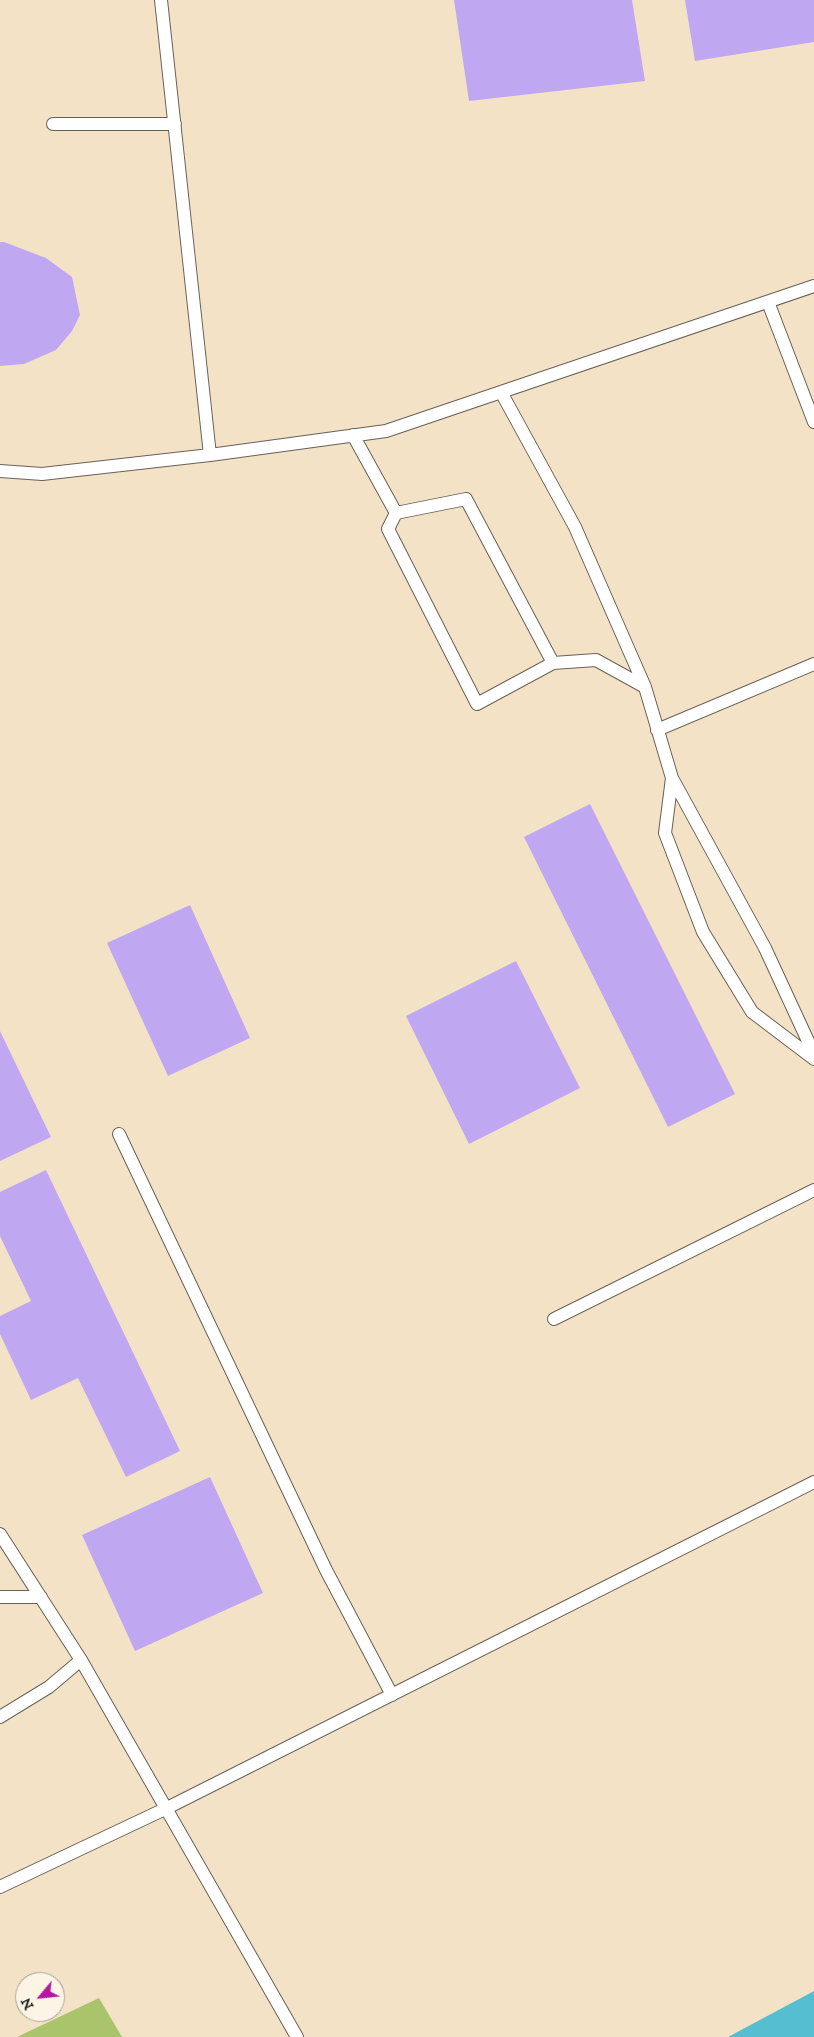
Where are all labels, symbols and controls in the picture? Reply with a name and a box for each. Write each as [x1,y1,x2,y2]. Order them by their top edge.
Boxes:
north arrow [15,1972,65,2022]
text: N [17,1994,38,2013]

